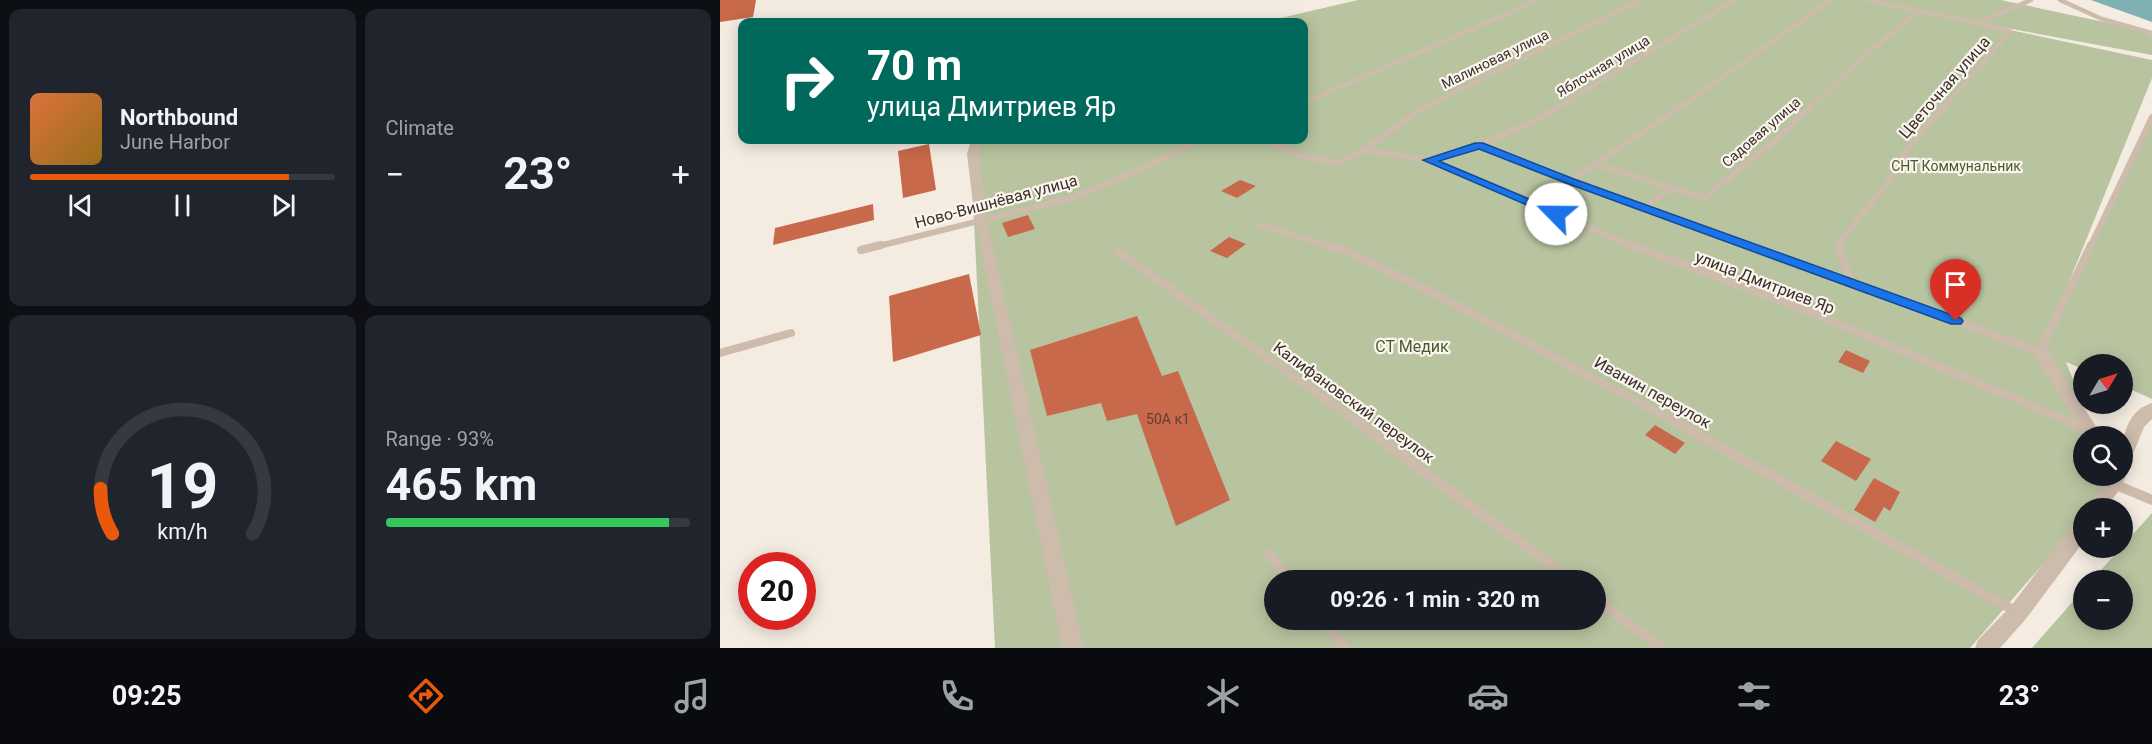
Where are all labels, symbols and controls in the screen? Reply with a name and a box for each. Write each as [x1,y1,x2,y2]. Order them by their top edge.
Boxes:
street label: Малиновая улица [1439,26,1551,92]
street label: Яблочная улица [1554,32,1652,100]
street label: Цветочная улица [1895,32,1994,142]
text: 70 m [867,41,962,90]
icon: right [768,42,846,120]
text: улица Дмитриев Яр [867,91,1116,123]
street label: Садовая улица [1719,94,1803,170]
text: Northbound [120,105,238,130]
text: Climate [386,116,454,140]
text: June Harbor [120,130,230,154]
text: 23° [503,147,572,200]
text: − [386,155,404,194]
text: + [671,155,690,194]
park label: СНТ Коммунальник [1891,158,2021,174]
street label: Ново-Вишнёвая улица [913,171,1080,232]
position arrow [1524,182,1588,246]
icon: previous [64,189,97,222]
icon: pause [166,189,199,222]
icon: next [267,189,300,222]
street label: улица Дмитриев Яр [1692,247,1837,318]
pin [1930,259,1981,321]
icon: arrive [1939,268,1972,301]
park label: СТ Медик [1375,337,1449,356]
street label: Калифановский переулок [1270,338,1438,467]
street label: Иванин переулок [1591,353,1715,432]
north arrow [2073,354,2133,414]
map controls [2073,354,2133,630]
house number: 50А к1 [1146,411,1190,427]
button: search [2073,426,2133,486]
text: Range · 93% [386,427,494,451]
text: 19 [146,450,218,523]
text: 465 km [386,458,537,511]
button: + [2073,498,2133,558]
text: km/h [157,519,207,544]
speed limit sign: 20 [738,552,816,630]
button: − [2073,570,2133,630]
text: 09:26 · 1 min · 320 m [1330,587,1540,612]
icon: directions [405,675,447,717]
icon: music [671,675,713,717]
icon: phone [936,675,978,717]
icon: climate [1202,675,1244,717]
icon: car [1467,675,1509,717]
icon: filters [1733,675,1775,717]
text: 09:25 [112,680,181,712]
text: 23° [1999,680,2040,712]

